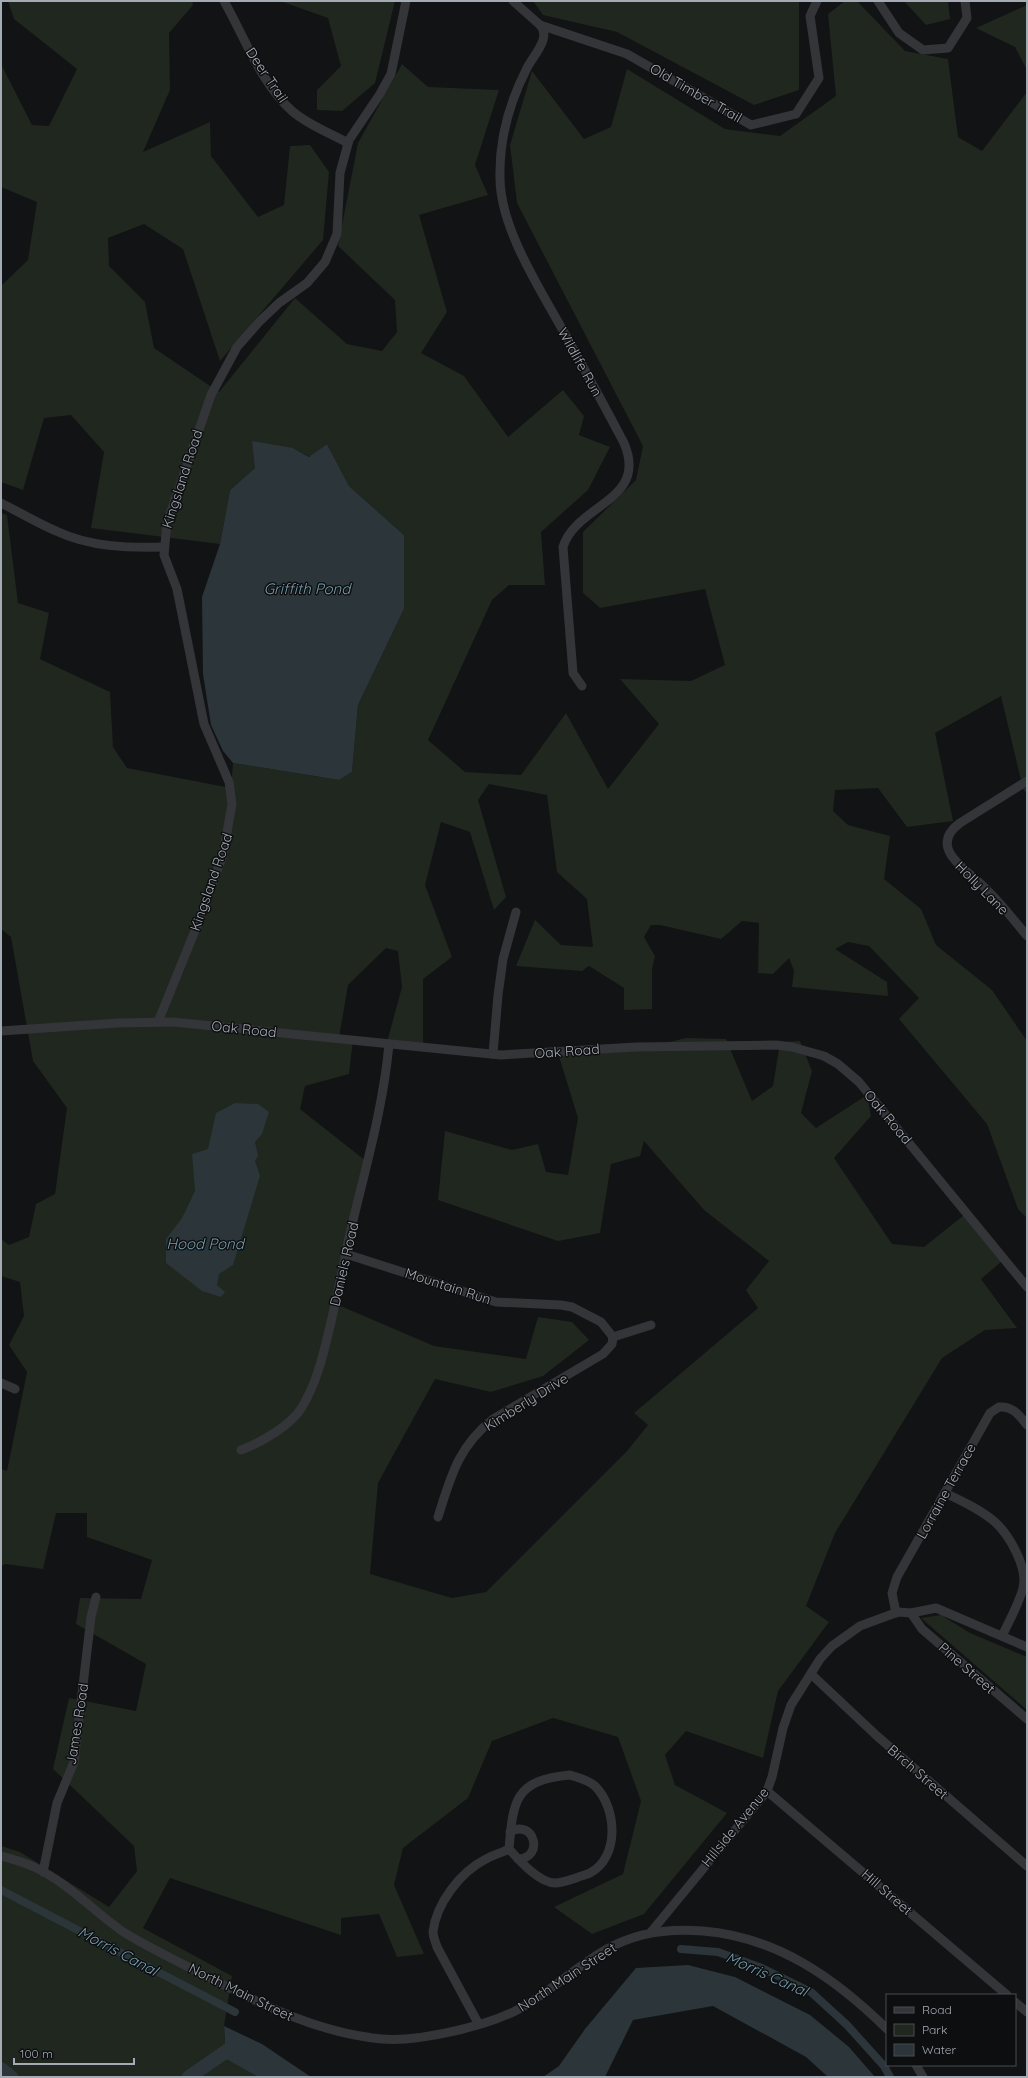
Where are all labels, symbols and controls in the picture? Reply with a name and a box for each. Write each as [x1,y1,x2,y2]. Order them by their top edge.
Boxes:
street label: Deer Trail [242,44,292,106]
street label: Old Timber Trail [647,59,745,127]
street label: Wildlife Run [554,324,606,400]
street label: Kingsland Road [158,427,206,531]
water label: Griffith Pond [264,579,352,598]
street label: Kingsland Road [186,831,236,933]
street label: Holly Lane [951,857,1013,919]
street label: Oak Road [211,1017,277,1041]
street label: Oak Road [534,1040,600,1062]
street label: Oak Road [860,1086,916,1148]
street label: Daniels Road [326,1220,362,1308]
water label: Hood Pond [166,1234,246,1253]
street label: Mountain Run [403,1264,493,1308]
street label: Kimberly Drive [481,1369,571,1435]
street label: Lorraine Terrace [912,1440,980,1542]
street label: Pine Street [935,1638,999,1698]
street label: James Road [62,1682,92,1766]
street label: Birch Street [884,1741,952,1803]
street label: Hillside Avenue [697,1784,773,1870]
street label: Hill Street [858,1865,916,1919]
water label: Morris Canal [75,1922,162,1981]
street label: North Main Street [514,1938,620,2016]
water label: Morris Canal [723,1948,812,2001]
street label: North Main Street [186,1959,296,2025]
legend [886,1994,1016,2066]
text: Road [922,2002,952,2017]
text: Park [922,2022,947,2037]
scale bar [14,2040,134,2066]
text: Water [922,2042,957,2057]
text: 100 m [20,2046,53,2061]

